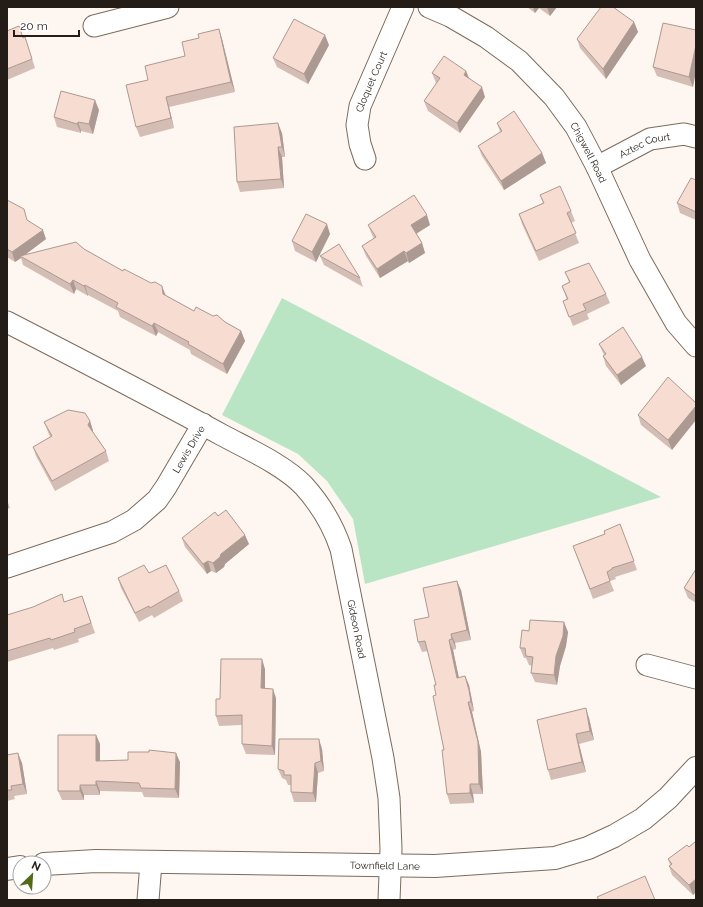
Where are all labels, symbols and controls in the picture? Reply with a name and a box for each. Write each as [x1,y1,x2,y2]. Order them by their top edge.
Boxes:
scale bar [14,12,79,38]
text: 20 m [20,19,48,33]
street label: Cloquet Court [354,49,389,113]
street label: Chigwell Road [568,120,608,184]
street label: Aztec Court [617,131,672,160]
street label: Lewis Drive [171,424,207,475]
street label: Gideon Road [345,599,368,660]
north arrow [12,855,52,895]
text: N [29,859,43,874]
street label: Townfield Lane [350,860,420,872]

